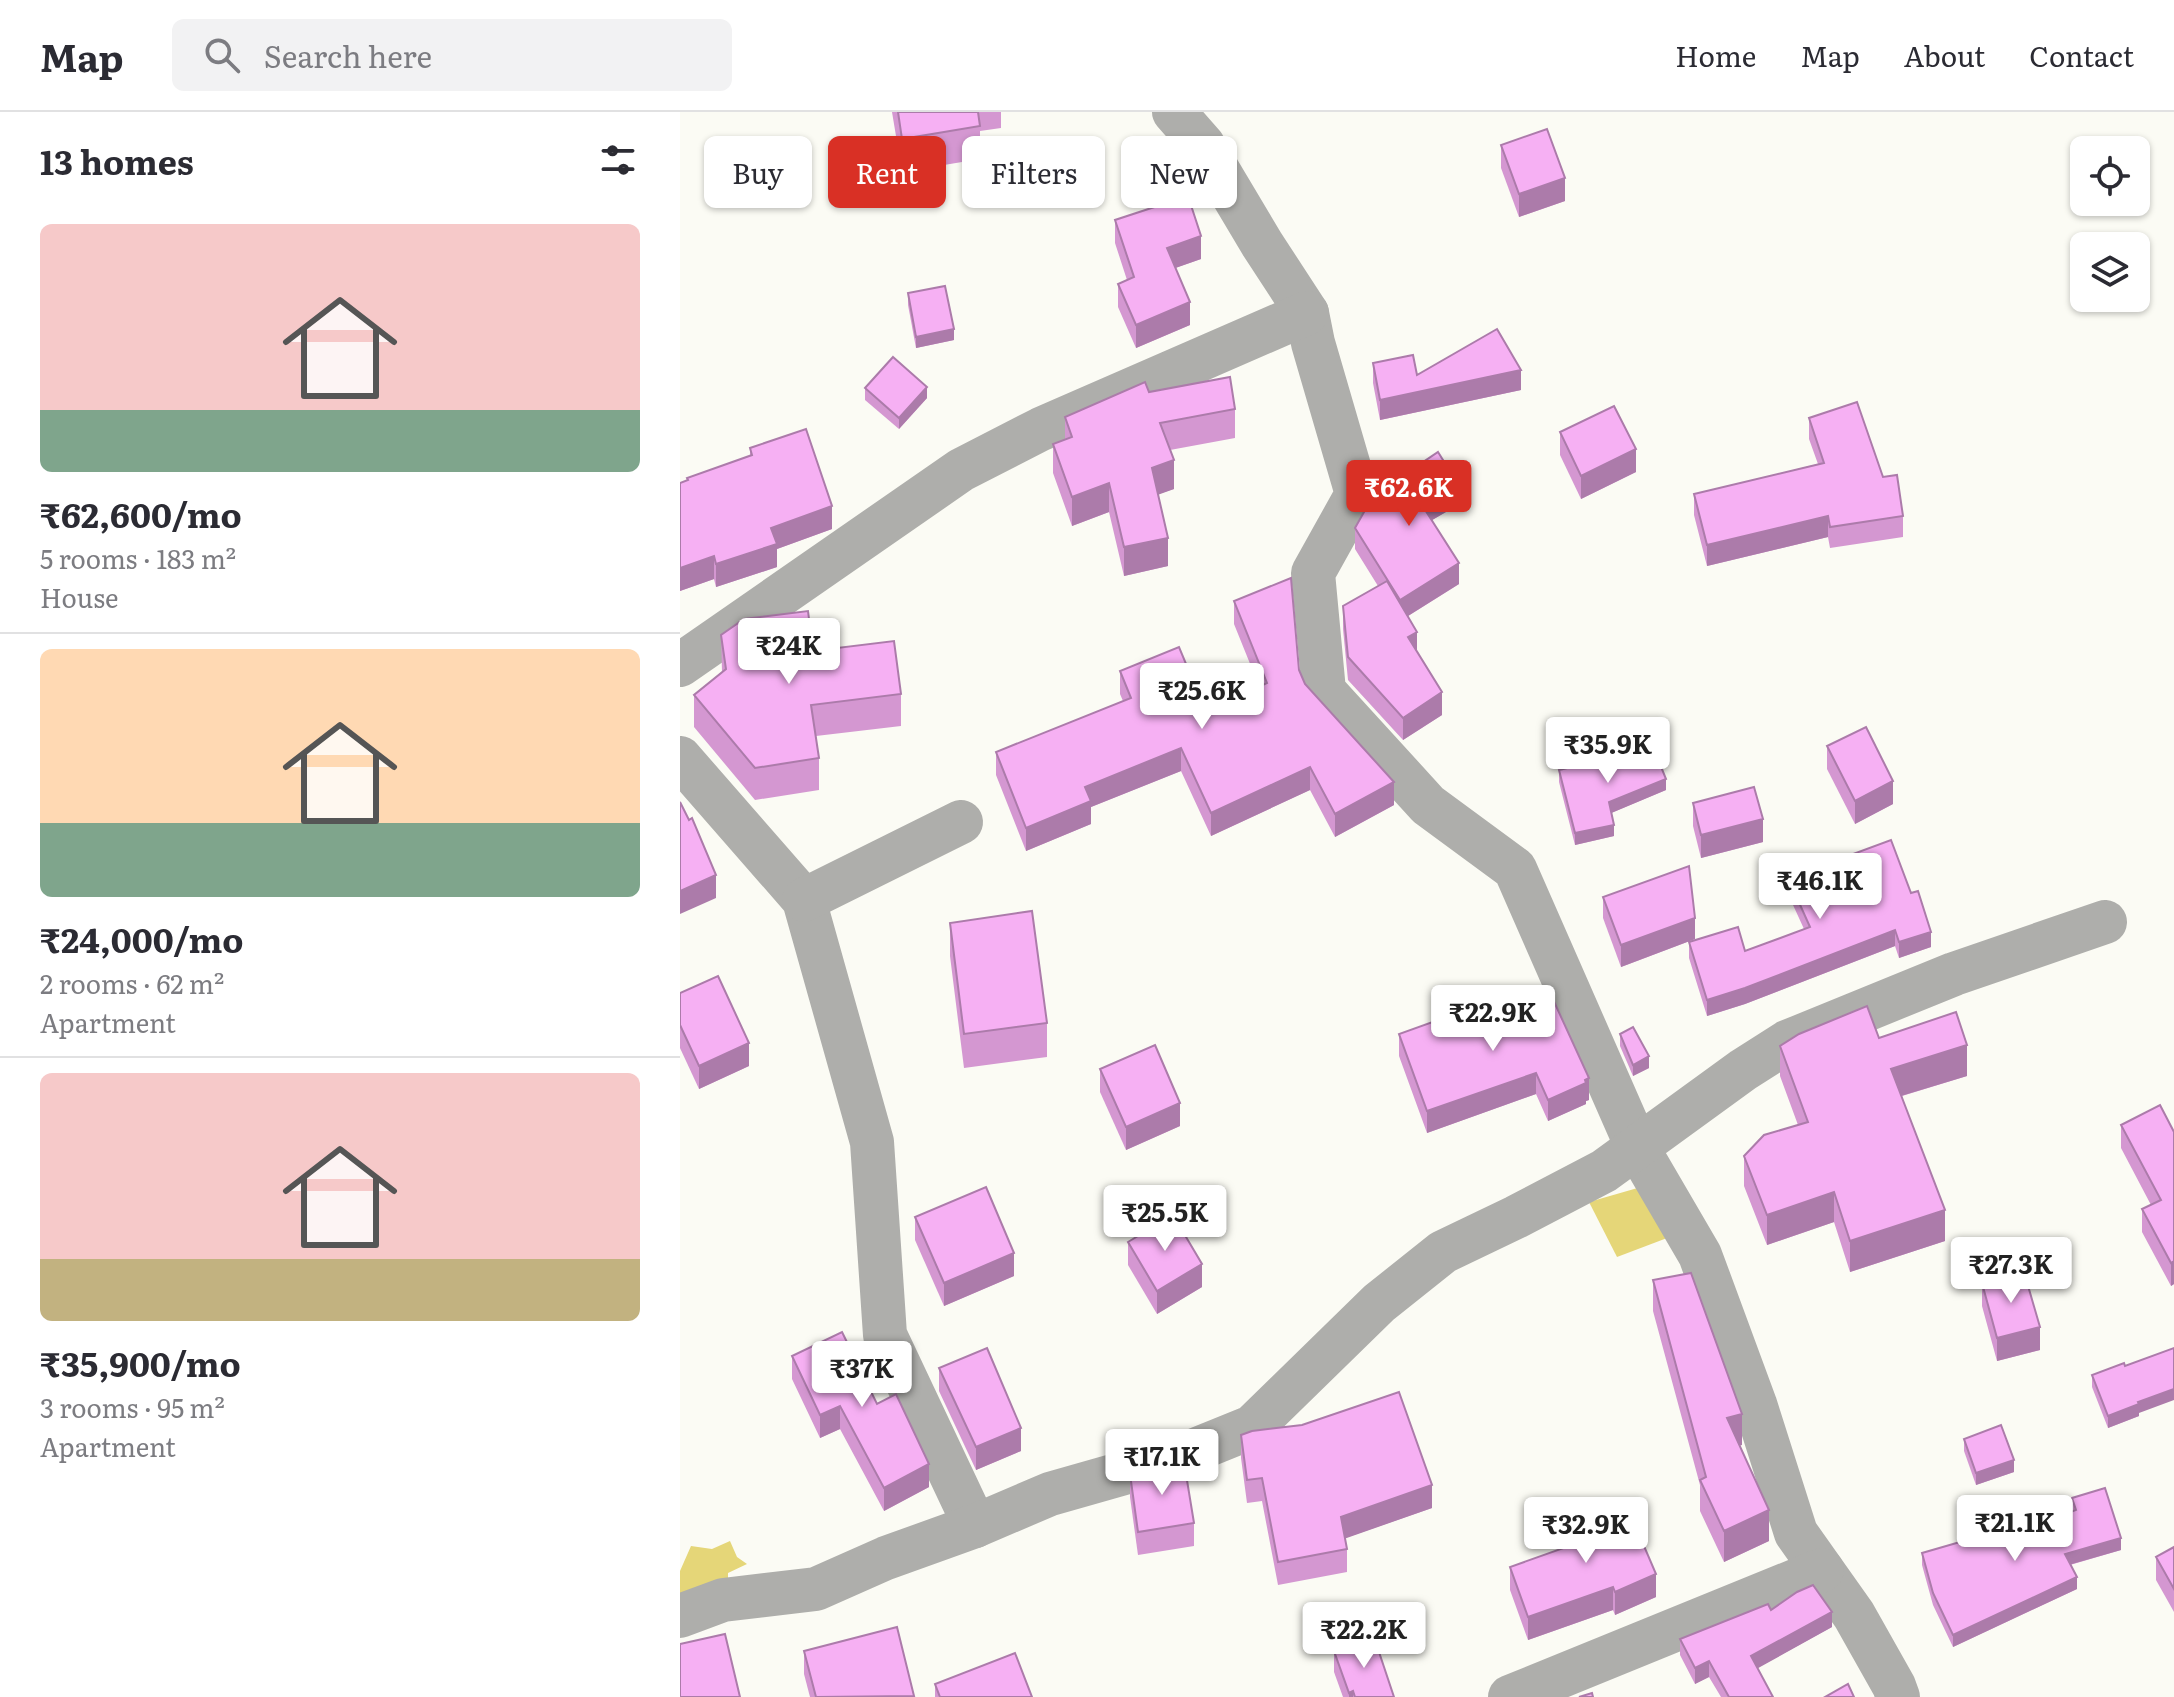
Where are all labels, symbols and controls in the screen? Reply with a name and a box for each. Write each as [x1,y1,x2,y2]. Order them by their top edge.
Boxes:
search box [172,19,732,91]
text: Map [40,27,124,84]
icon: search [200,33,244,77]
text: Search here [264,33,432,77]
text: Home [1675,34,1756,76]
text: Map [1800,34,1860,76]
text: About [1904,34,1985,76]
text: Contact [2029,34,2134,76]
text: 13 homes [40,135,194,185]
chip: Buy [704,136,812,208]
chip: Rent [828,136,946,208]
chip: Filters [962,136,1105,208]
chip: New [1121,136,1237,208]
map controls [2070,136,2150,312]
button: locate [2070,136,2150,216]
icon: filters [596,138,640,182]
button: layers [2070,232,2150,312]
icon: home [268,276,412,420]
pin: ₹62.6K [1344,460,1474,528]
text: ₹62.6K [1364,466,1454,505]
text: ₹62,600/mo [40,488,242,538]
text: 5 rooms · 183 m² [40,538,236,577]
text: House [40,577,118,616]
pin: ₹24K [742,618,836,686]
text: ₹24K [756,624,822,663]
pin: ₹25.6K [1137,663,1267,731]
text: ₹25.6K [1158,669,1246,708]
icon: home [268,701,412,845]
pin: ₹35.9K [1543,717,1673,785]
text: ₹35.9K [1564,723,1652,762]
pin: ₹46.1K [1755,853,1885,921]
text: ₹46.1K [1777,859,1863,898]
text: ₹24,000/mo [40,913,243,963]
text: 2 rooms · 62 m² [40,963,224,1002]
pin: ₹22.9K [1428,985,1558,1053]
text: ₹22.9K [1449,991,1537,1030]
text: Apartment [40,1002,176,1041]
icon: home [268,1125,412,1269]
pin: ₹25.5K [1100,1185,1230,1253]
text: ₹25.5K [1121,1191,1209,1230]
pin: ₹27.3K [1946,1237,2076,1305]
text: ₹27.3K [1969,1243,2053,1282]
text: ₹35,900/mo [40,1337,241,1387]
pin: ₹37K [815,1341,909,1409]
text: ₹37K [830,1347,894,1386]
text: 3 rooms · 95 m² [40,1387,225,1426]
text: Apartment [40,1426,176,1465]
pin: ₹17.1K [1097,1429,1227,1497]
text: ₹17.1K [1123,1435,1201,1474]
pin: ₹21.1K [1950,1495,2080,1563]
pin: ₹32.9K [1521,1497,1651,1565]
text: ₹21.1K [1975,1501,2055,1540]
text: ₹32.9K [1542,1503,1630,1542]
pin: ₹22.2K [1299,1602,1429,1670]
text: ₹22.2K [1321,1608,1407,1647]

